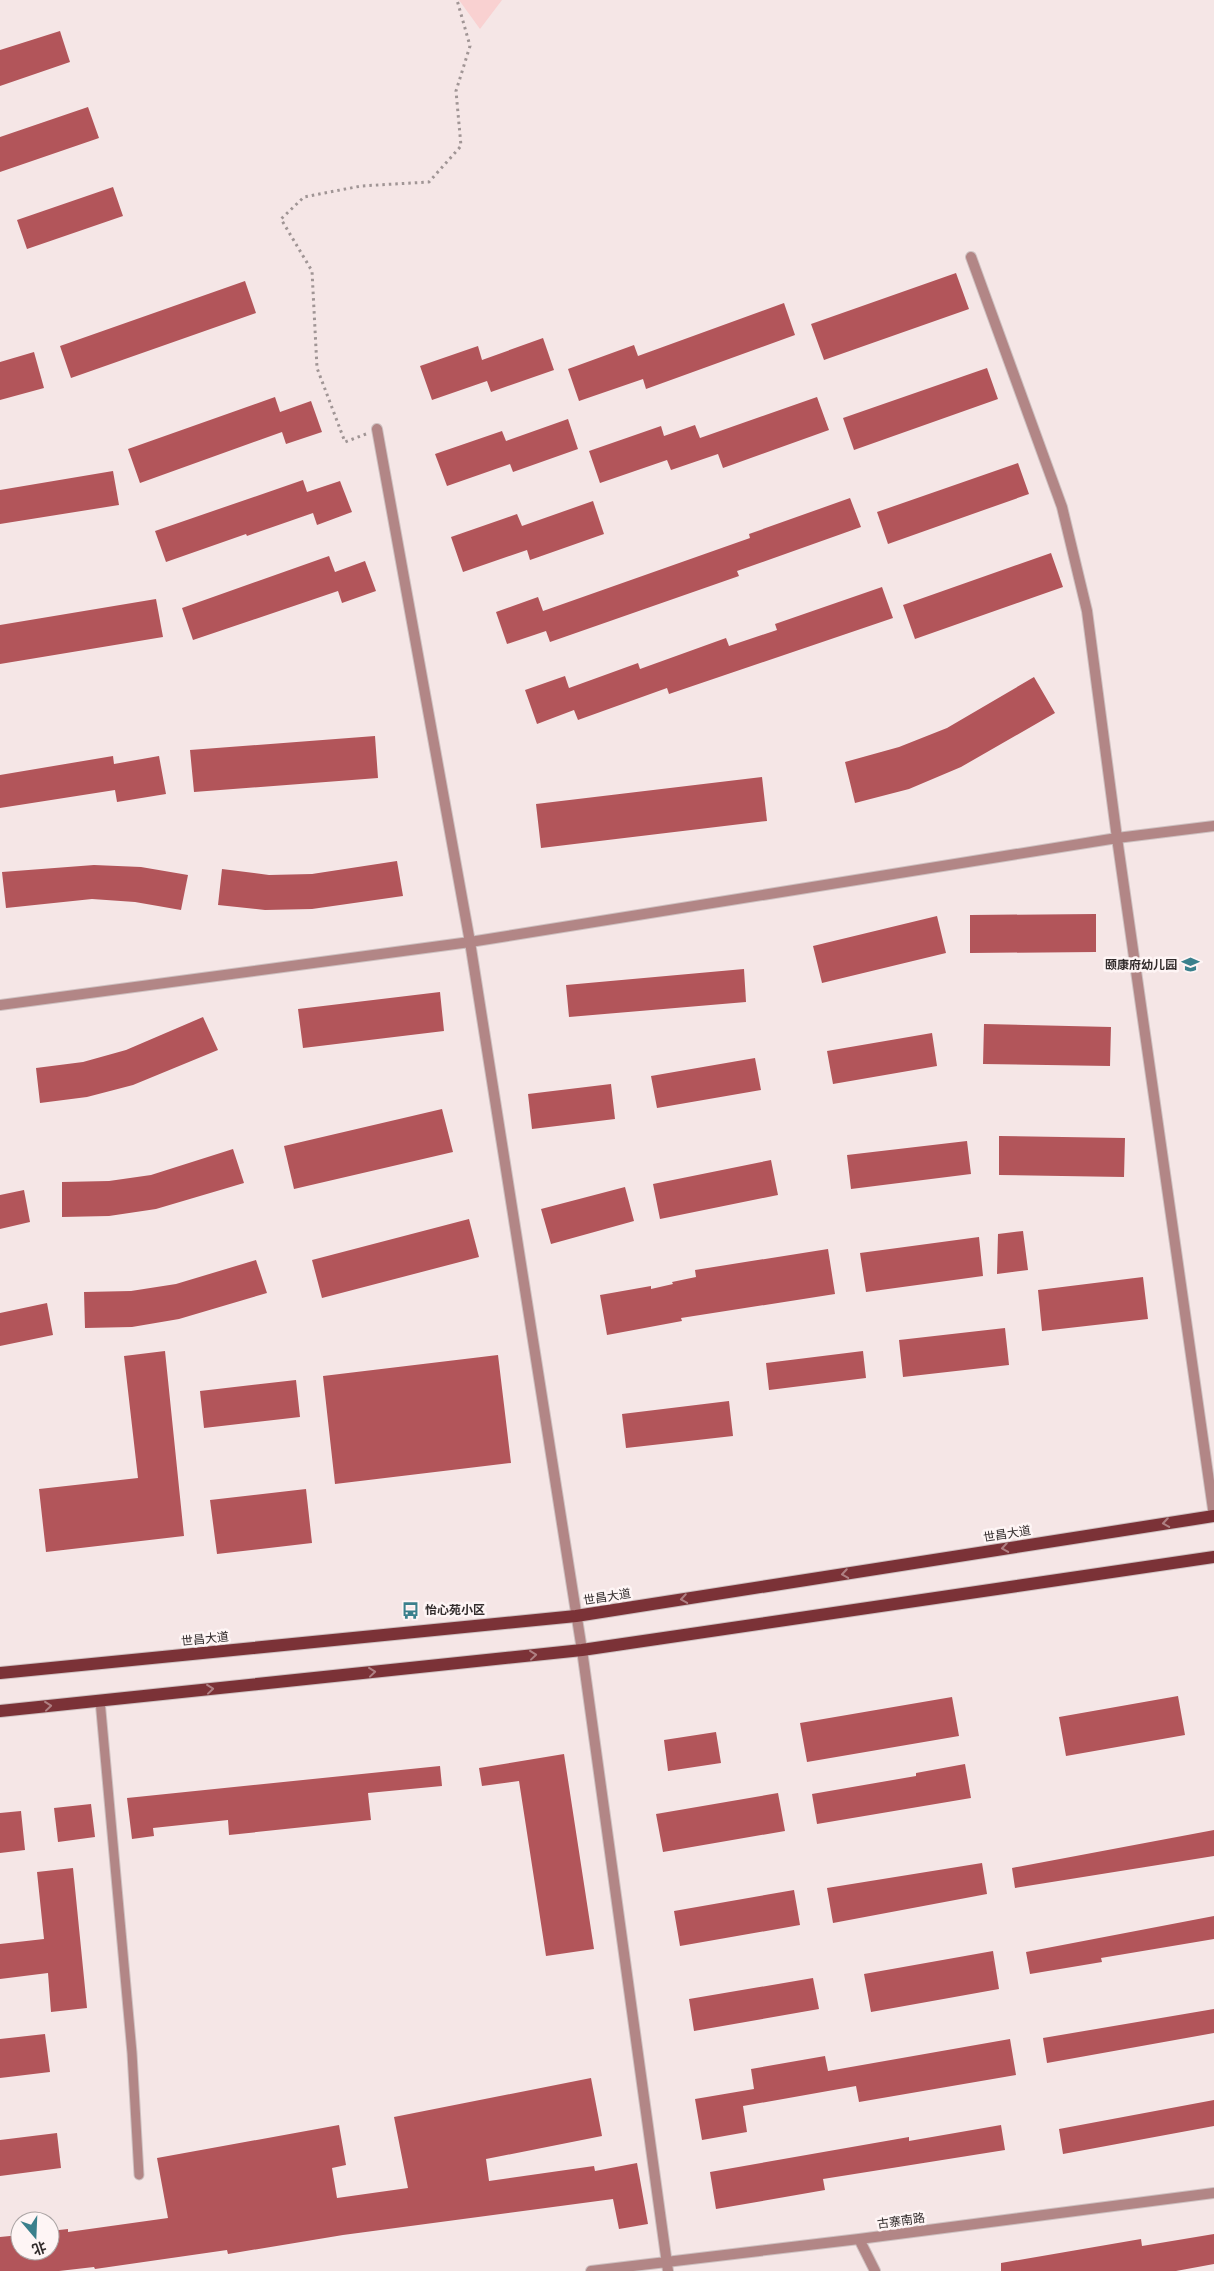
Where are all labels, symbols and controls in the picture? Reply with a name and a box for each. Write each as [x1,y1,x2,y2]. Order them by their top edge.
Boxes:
school or university icon: 颐康府幼儿园 [1181,955,1201,975]
place label: 颐康府幼儿园 [1105,958,1177,972]
one-way arrow [1161,1517,1169,1528]
street label: 世昌大道 [982,1523,1032,1545]
one-way arrow [1001,1543,1010,1553]
one-way arrow [840,1568,849,1578]
street label: 世昌大道 [582,1586,632,1608]
one-way arrow [680,1593,688,1604]
bus stop icon: 怡心苑小区 [401,1600,421,1620]
place label: 怡心苑小区 [425,1603,485,1617]
street label: 世昌大道 [180,1630,230,1648]
one-way arrow [530,1650,538,1661]
one-way arrow [368,1667,376,1678]
one-way arrow [206,1684,214,1695]
one-way arrow [45,1701,53,1712]
north arrow [10,2211,60,2261]
street label: 古寨南路 [876,2211,926,2231]
text: 北 [30,2238,48,2258]

